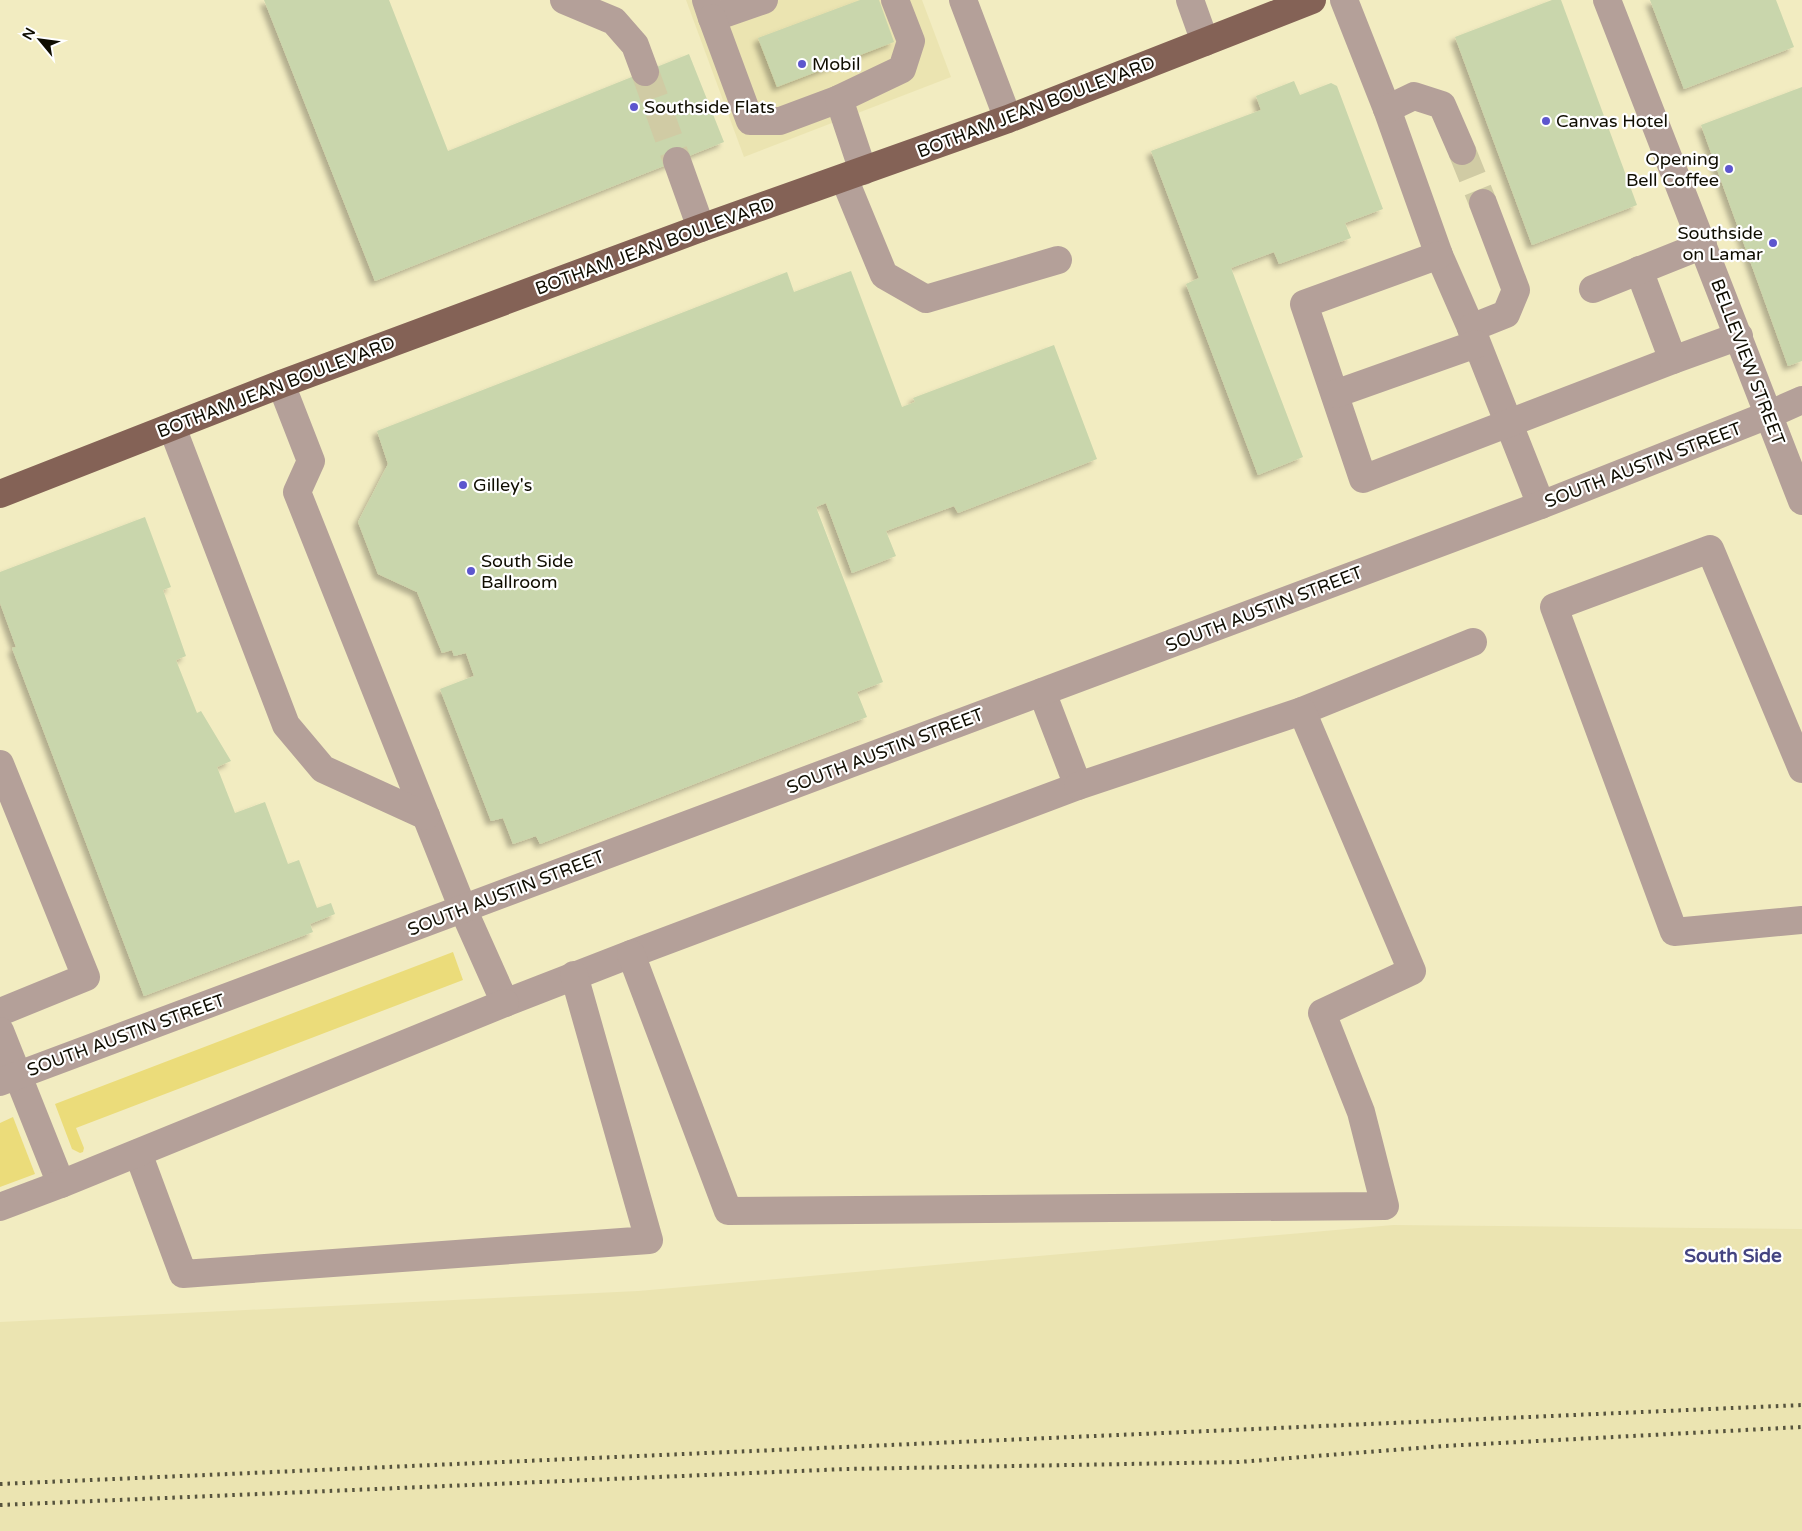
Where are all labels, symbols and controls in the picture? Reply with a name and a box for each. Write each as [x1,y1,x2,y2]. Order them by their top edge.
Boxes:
north arrow [15,15,65,65]
text: N [19,25,39,43]
street label: BOTHAM JEAN BOULEVARD [914,51,1158,163]
place label: Mobil [812,53,860,75]
marker: Mobil [796,58,808,70]
place label: Southside Flats [644,96,775,118]
marker: Southside Flats [628,101,640,113]
place label: Canvas Hotel [1556,110,1668,132]
marker: Canvas Hotel [1540,115,1552,127]
place label: Opening Bell Coffee [1626,148,1719,191]
marker: Opening Bell Coffee [1723,163,1735,175]
street label: BOTHAM JEAN BOULEVARD [532,192,778,300]
place label: Southside on Lamar [1678,222,1763,265]
marker: Southside on Lamar [1767,237,1779,249]
street label: BELLEVIEW STREET [1706,276,1790,448]
street label: BOTHAM JEAN BOULEVARD [154,331,398,443]
street label: SOUTH AUSTIN STREET [1541,417,1745,513]
place label: Gilley's [473,474,532,496]
marker: Gilley's [457,479,469,491]
place label: South Side Ballroom [481,550,573,593]
street label: SOUTH AUSTIN STREET [1162,561,1366,657]
marker: South Side Ballroom [465,565,477,577]
street label: SOUTH AUSTIN STREET [783,703,987,799]
street label: SOUTH AUSTIN STREET [404,845,608,941]
street label: SOUTH AUSTIN STREET [24,989,228,1081]
district label: South Side [1684,1245,1782,1267]

